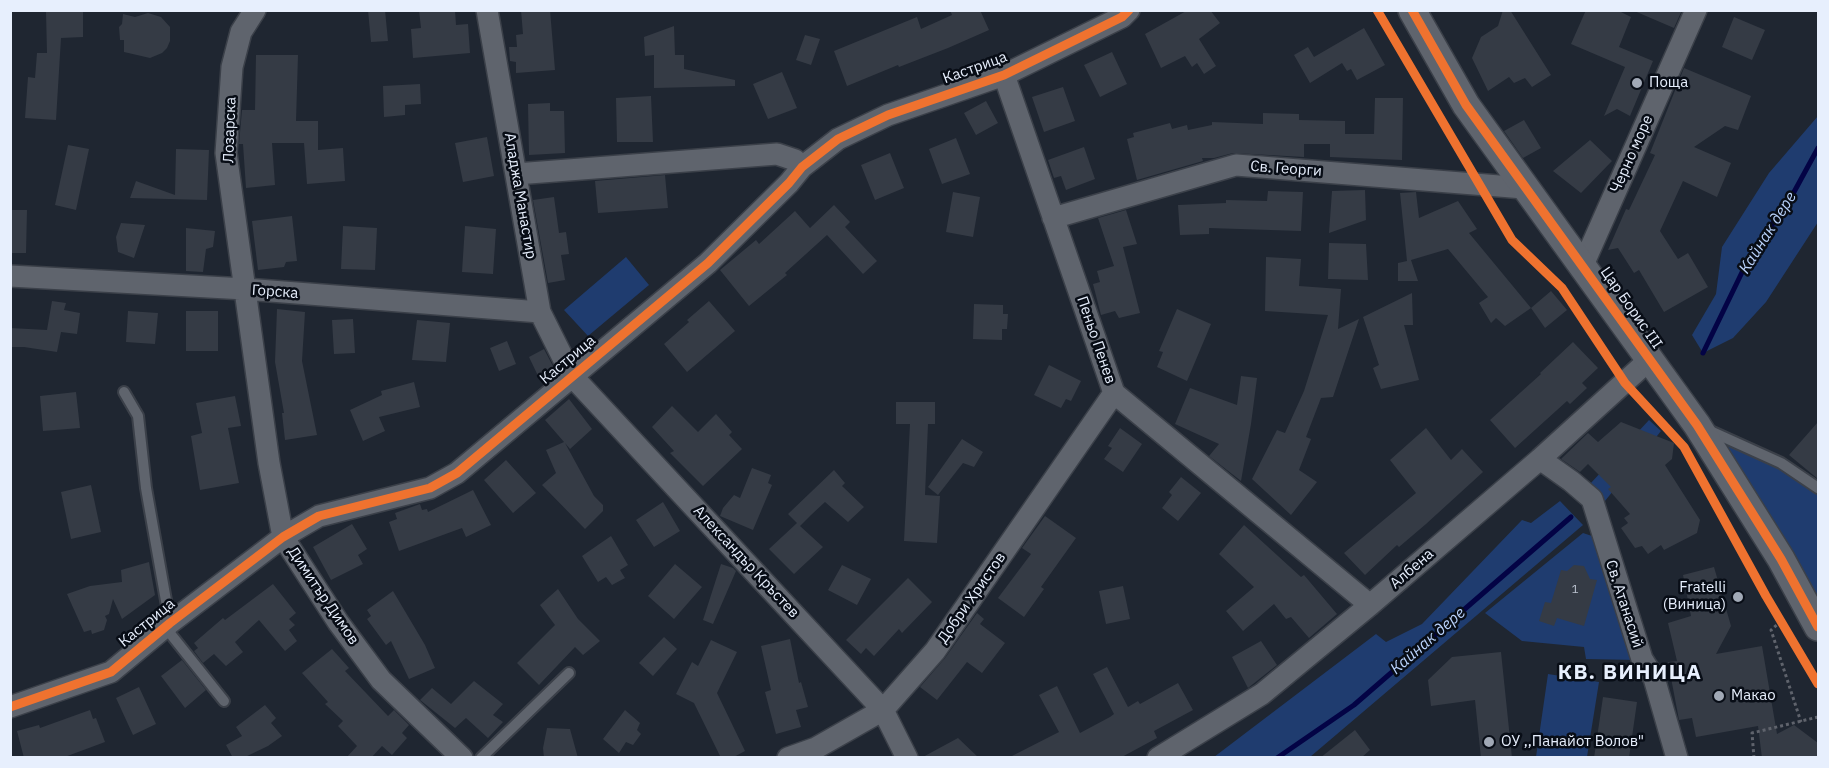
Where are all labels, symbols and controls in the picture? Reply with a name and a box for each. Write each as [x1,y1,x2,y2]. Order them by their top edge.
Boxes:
street label: Кастрица [940,48,1010,88]
place label: Поща [1649,74,1688,92]
marker: Поща [1630,76,1644,90]
street label: Лозарска [220,97,240,163]
street label: Черно море [1607,112,1657,196]
street label: Аладжа Манастир [500,132,540,260]
street label: Св. Георги [1250,158,1322,180]
water label: Кайнак дере [1735,189,1801,277]
street label: Цар Борис III [1596,264,1666,352]
street label: Горска [251,281,299,303]
street label: Пеньо Пенев [1073,294,1119,386]
street label: Кастрица [537,332,599,388]
street label: Александър Кръстев [689,502,803,622]
street label: Димитър Димов [284,544,362,648]
street label: Албена [1387,545,1437,593]
street label: Добри Христов [934,549,1010,647]
street label: Св. Атанасий [1601,558,1647,650]
place label: Fratelli (Виница) [1663,579,1726,614]
house number: 1 [1571,583,1579,597]
marker: Fratelli (Виница) [1731,590,1745,604]
street label: Кастрица [115,595,179,651]
water label: Кайнак дере [1387,603,1469,679]
district label: КВ. ВИНИЦА [1558,660,1702,686]
place label: Макао [1731,687,1776,705]
marker: Макао [1712,689,1726,703]
place label: ОУ ,,Панайот Волов" [1501,733,1644,751]
marker: ОУ ,,Панайот Волов" [1482,735,1496,749]

